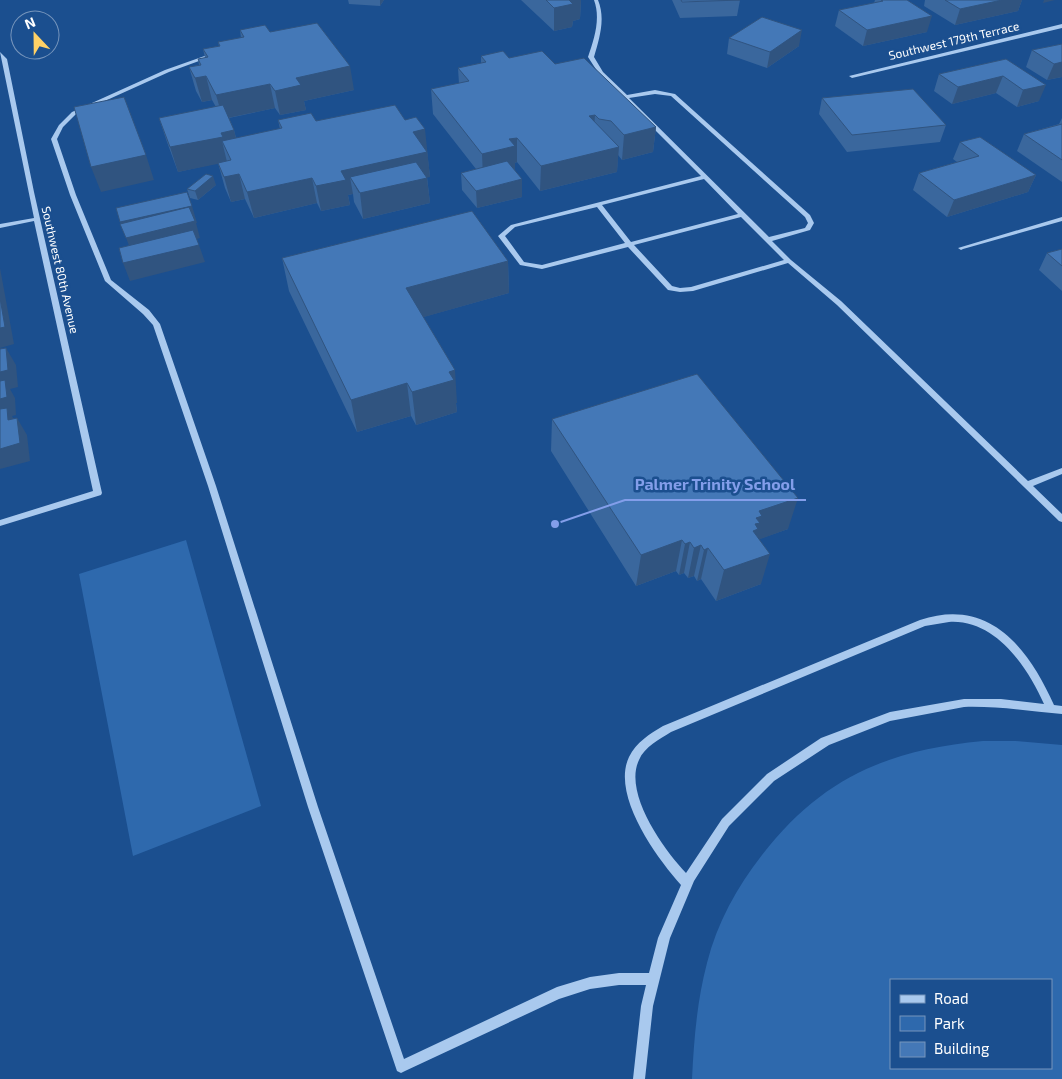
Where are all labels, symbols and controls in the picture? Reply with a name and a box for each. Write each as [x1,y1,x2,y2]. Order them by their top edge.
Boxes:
north arrow [10,10,60,60]
text: N [22,13,38,32]
street label: Southwest 179th Terrace [887,18,1021,62]
street label: Southwest 80th Avenue [40,205,82,335]
callout: Palmer Trinity School [625,469,806,500]
text: Palmer Trinity School [635,474,796,494]
legend [890,979,1052,1069]
text: Road [934,989,969,1007]
text: Park [934,1014,965,1032]
text: Building [934,1039,990,1057]

